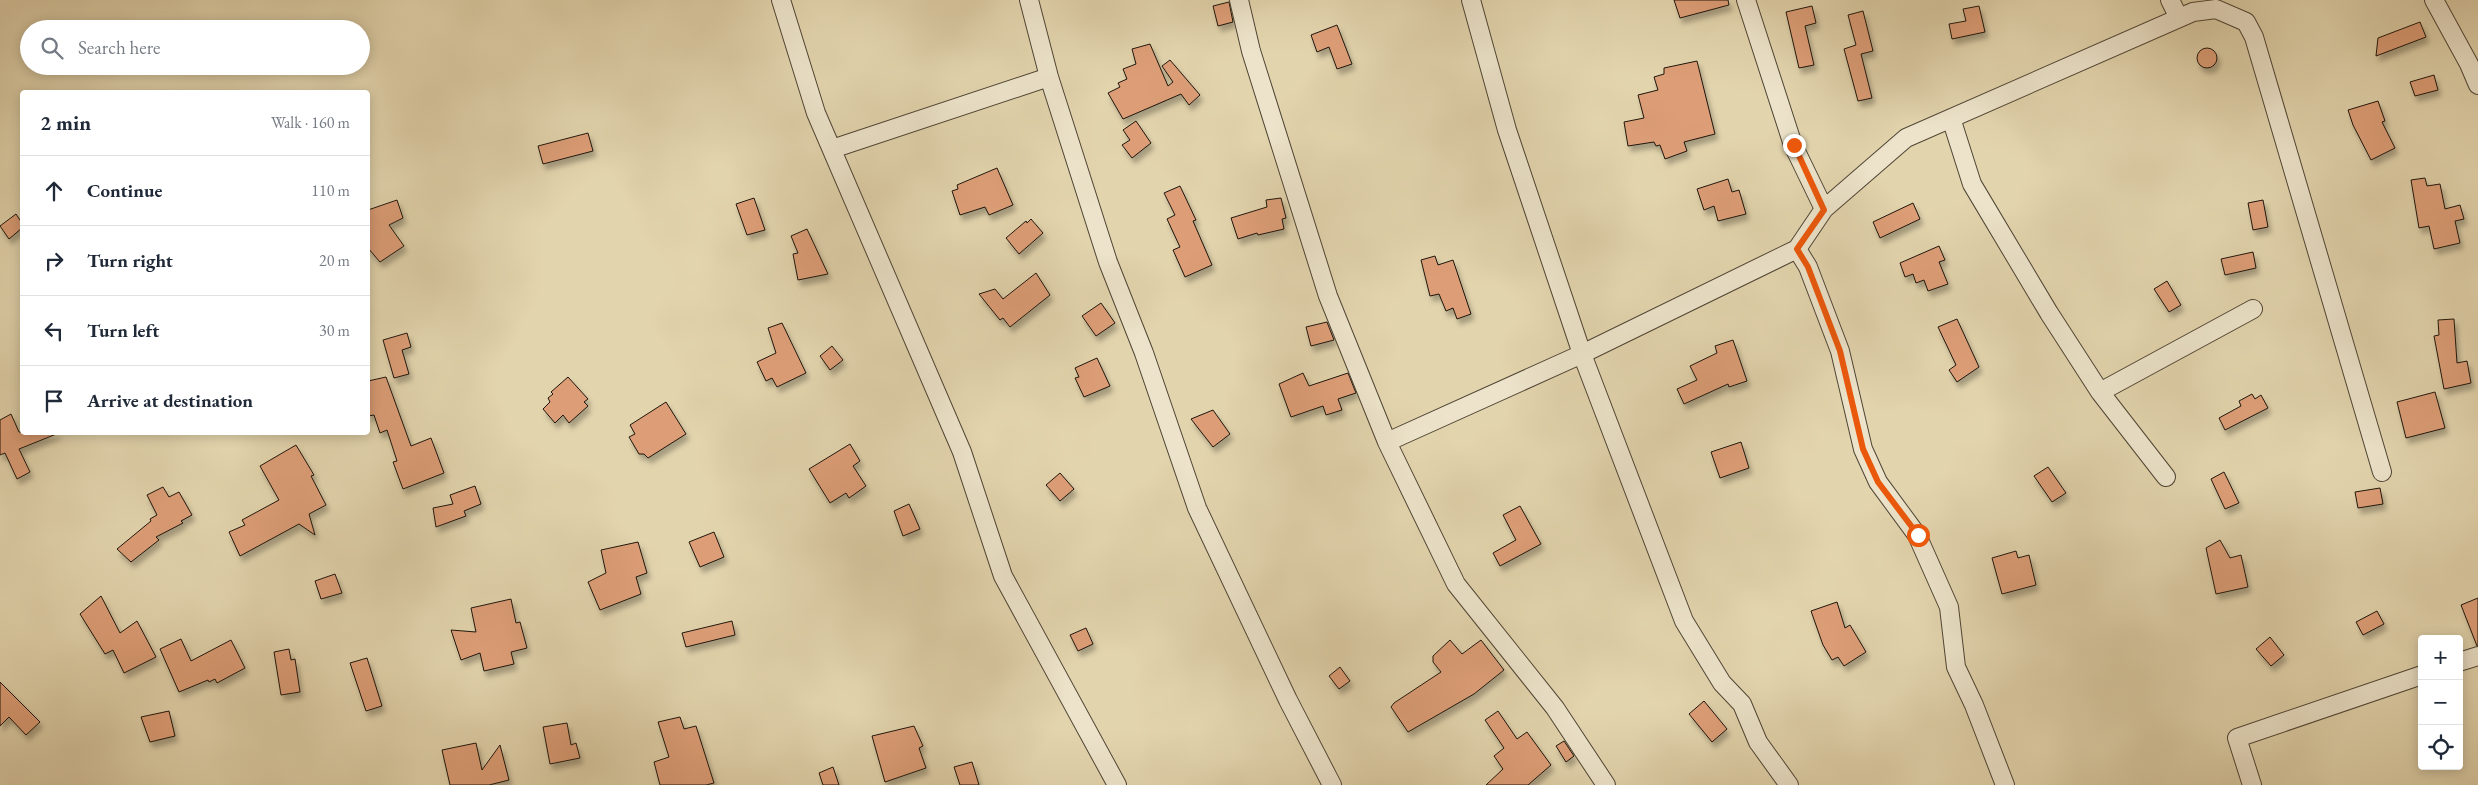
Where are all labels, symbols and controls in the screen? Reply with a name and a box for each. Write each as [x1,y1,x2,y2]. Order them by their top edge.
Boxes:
search box [20,20,370,75]
icon: search [38,34,66,62]
text: Search here [78,35,160,60]
text: 2 min [40,109,91,136]
text: Walk · 160 m [271,112,350,133]
route end [1783,134,1806,157]
icon: ahead [40,177,68,205]
text: Continue [87,178,162,203]
text: 110 m [311,180,350,201]
icon: right [40,247,68,275]
text: Turn right [87,248,173,273]
text: 20 m [319,250,350,271]
icon: left [40,317,68,345]
text: Turn left [87,318,159,343]
text: 30 m [319,320,350,341]
icon: arrive [40,387,68,415]
text: Arrive at destination [87,388,253,413]
route start [1907,524,1930,547]
map controls [2418,635,2463,770]
button: + [2418,635,2463,680]
button: − [2418,680,2463,725]
button: locate [2418,725,2463,770]

